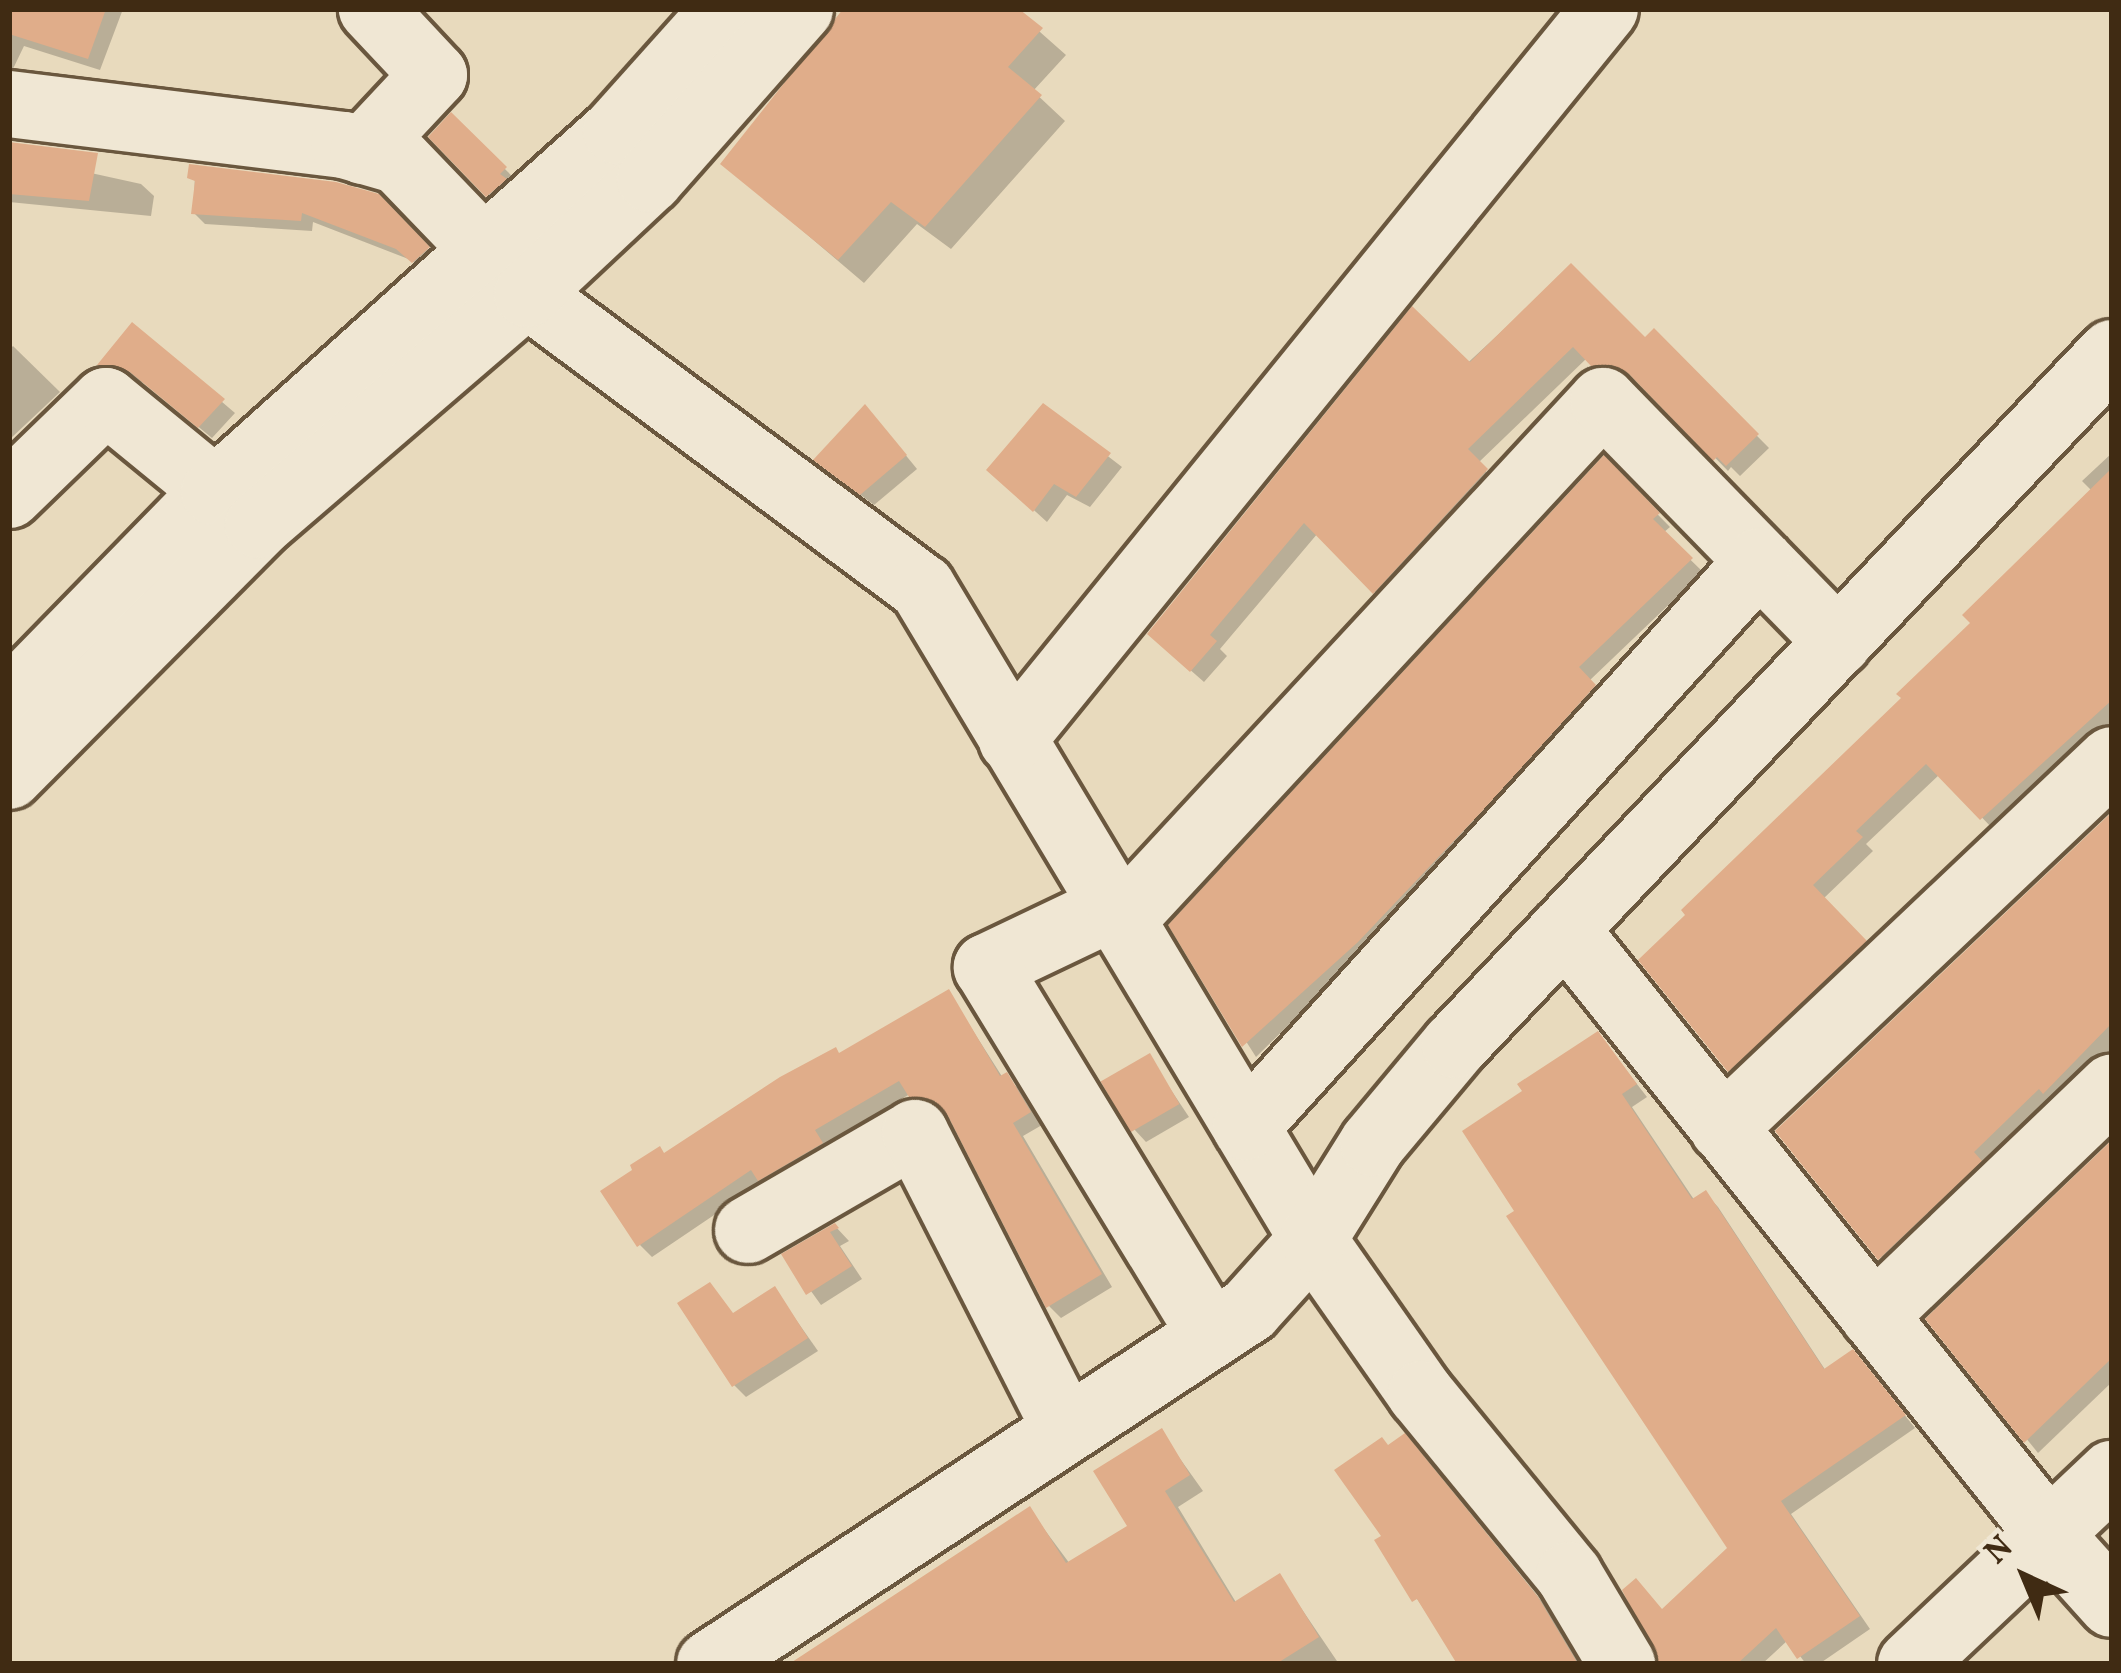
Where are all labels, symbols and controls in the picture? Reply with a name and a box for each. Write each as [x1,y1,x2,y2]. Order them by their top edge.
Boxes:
north arrow [1965,1517,2085,1637]
text: N [1975,1526,2025,1576]

